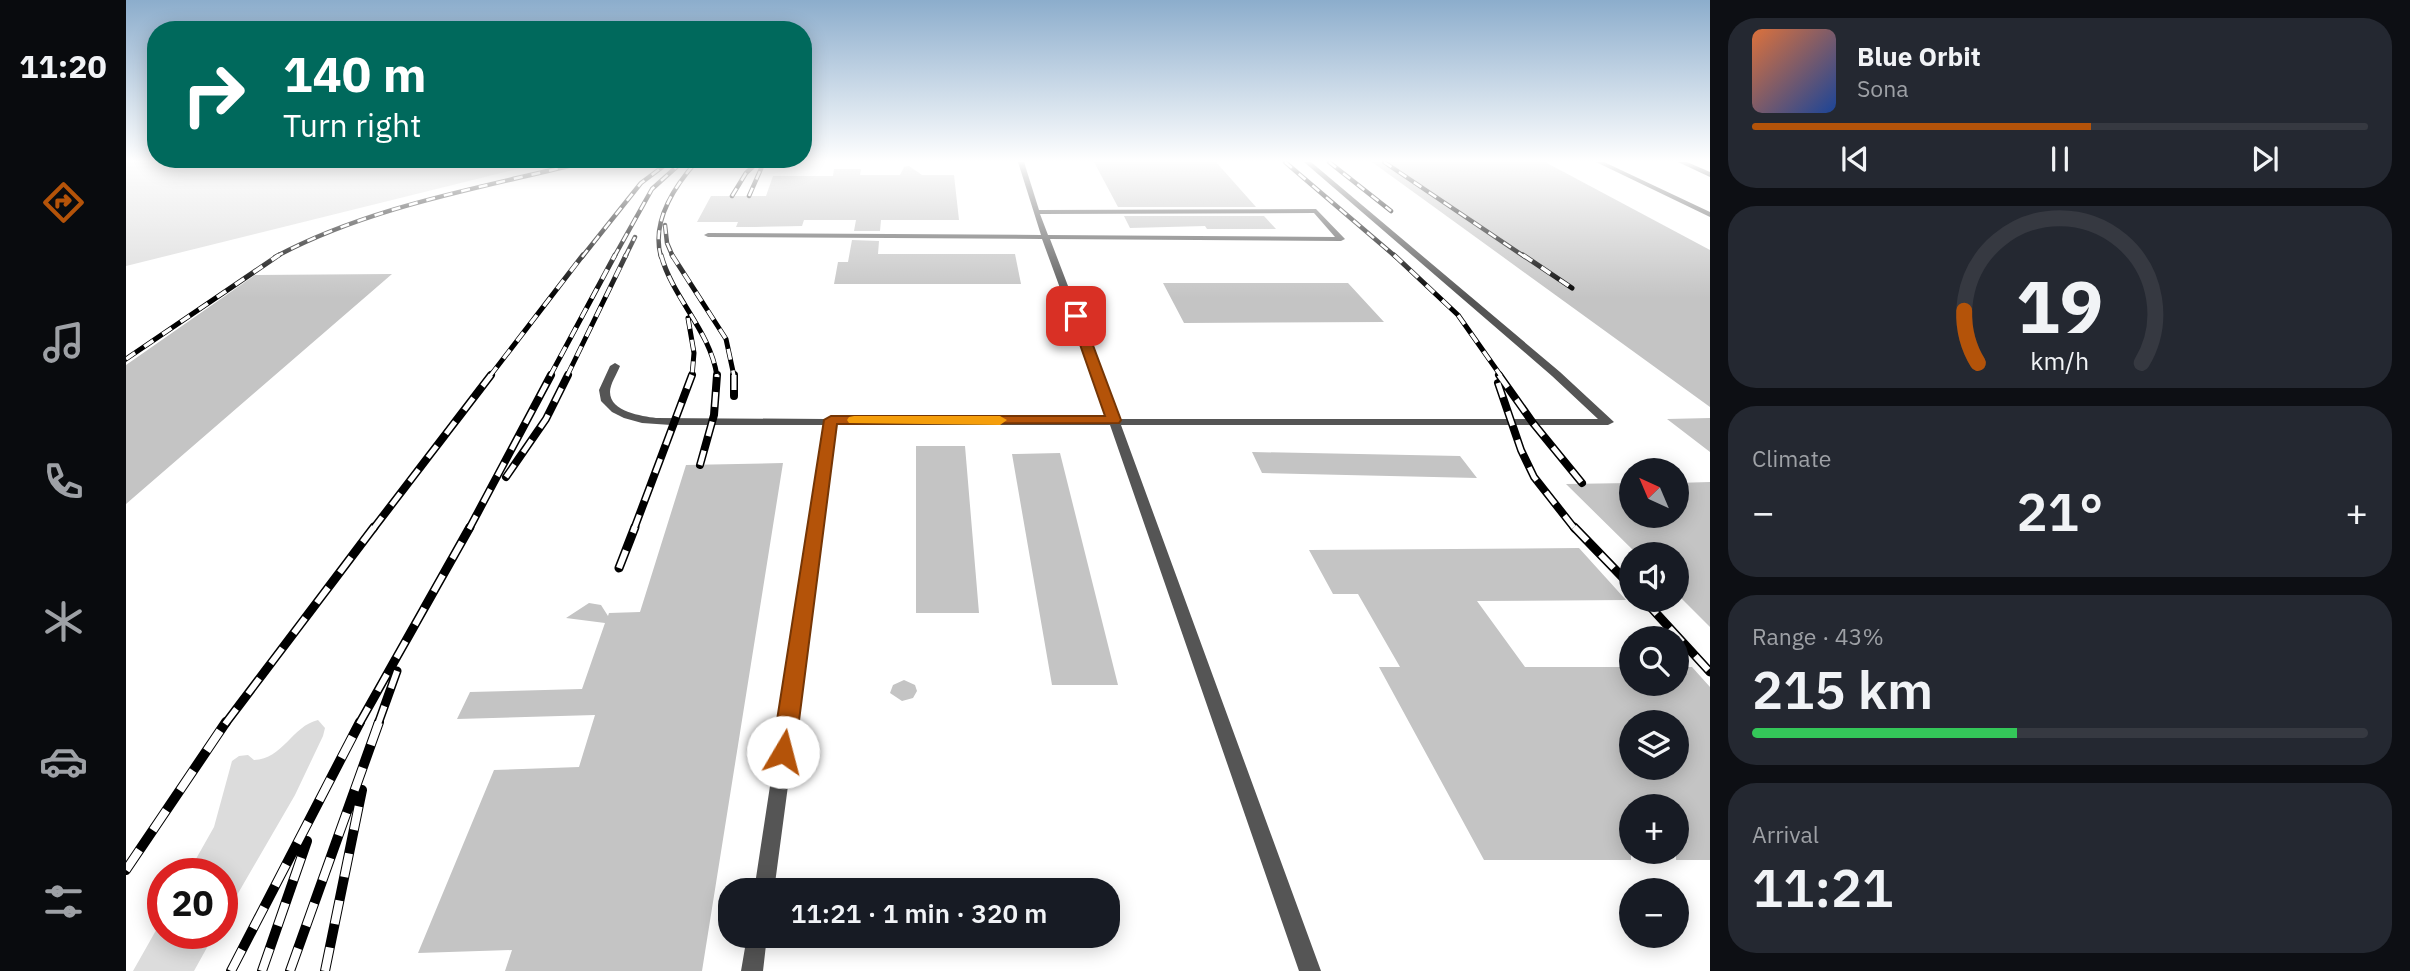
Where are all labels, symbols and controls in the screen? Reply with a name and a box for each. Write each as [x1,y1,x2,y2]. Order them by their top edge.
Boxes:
text: Blue Orbit [1857,39,1981,73]
text: 140 m [283,42,427,105]
text: 11:20 [19,45,107,87]
icon: right [168,49,259,140]
text: Sona [1857,73,1909,103]
text: Turn right [283,104,421,146]
icon: previous [1836,140,1874,178]
icon: pause [2041,140,2079,178]
icon: next [2246,140,2284,178]
icon: directions [39,178,88,227]
text: 19 [2016,259,2104,354]
pin [1046,286,1106,346]
icon: arrive [1057,297,1095,335]
icon: music [39,318,88,367]
text: km/h [2031,344,2089,377]
text: Climate [1752,443,1831,473]
icon: phone [39,457,88,506]
north arrow [1619,458,1689,528]
map controls [1619,458,1689,948]
text: 21° [2017,478,2103,545]
text: − [1752,487,1775,536]
text: + [2345,487,2368,536]
button: sound [1619,542,1689,612]
icon: climate [39,597,88,646]
text: Range · 43% [1752,621,1884,651]
button: search [1619,626,1689,696]
text: 215 km [1752,656,1933,723]
button: layers [1619,710,1689,780]
position arrow [746,715,820,789]
icon: car [39,737,88,786]
button: + [1619,794,1689,864]
text: Arrival [1752,819,1819,849]
text: 11:21 [1752,854,1893,921]
speed limit sign: 20 [147,858,238,949]
icon: filters [39,877,88,926]
button: − [1619,878,1689,948]
text: 11:21 · 1 min · 320 m [791,896,1047,930]

